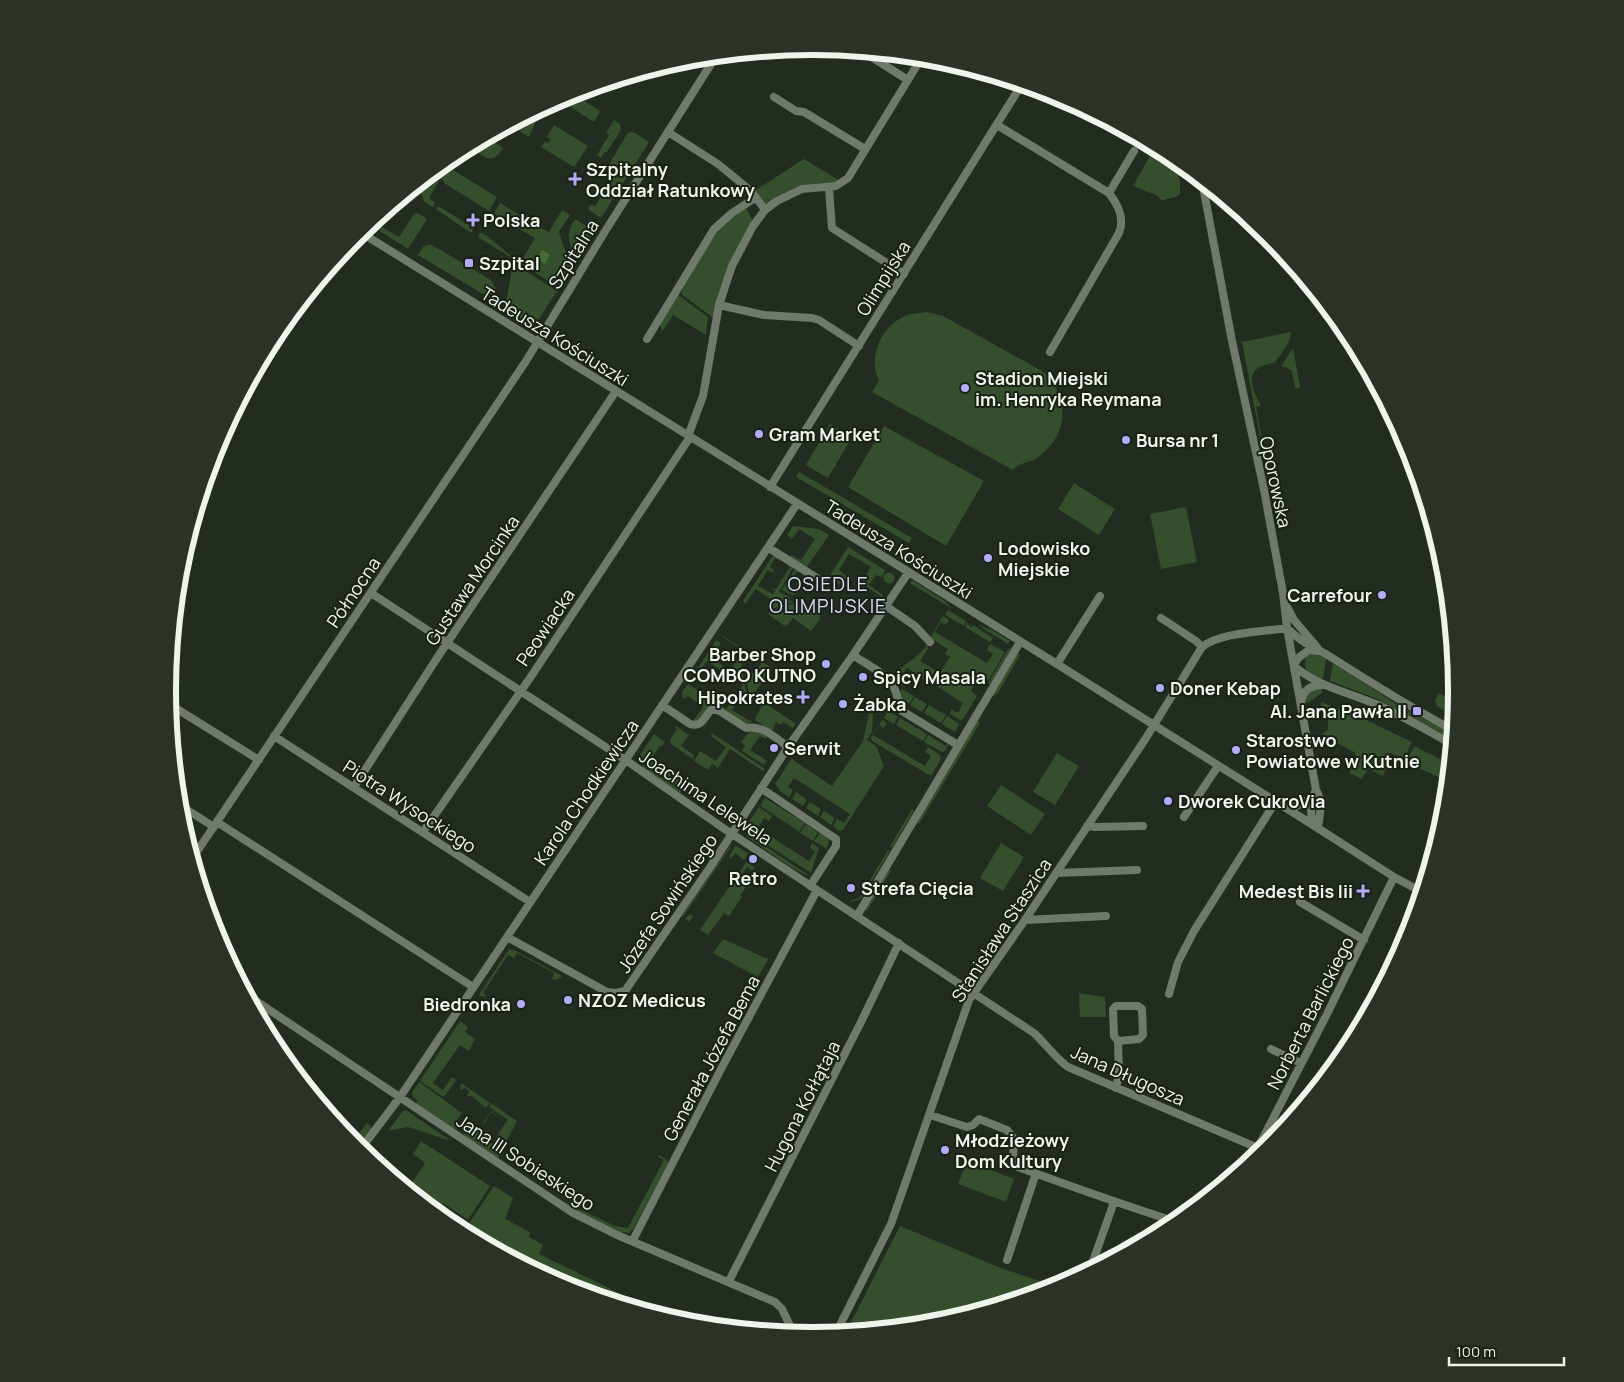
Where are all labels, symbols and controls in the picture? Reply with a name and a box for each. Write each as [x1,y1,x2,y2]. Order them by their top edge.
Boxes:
place label: Szpitalny Oddział Ratunkowy [586,157,755,202]
marker: Szpitalny Oddział Ratunkowy [568,172,582,186]
place label: Polska [483,208,540,232]
marker: Polska [467,214,479,226]
street label: Szpitalna [542,215,604,293]
street label: Olimpijska [850,236,916,320]
place label: Szpital [479,251,540,275]
marker: Szpital [463,257,475,269]
street label: Tadeusza Kościuszki [477,281,633,391]
place label: Stadion Miejski im. Henryka Reymana [975,366,1162,411]
marker: Stadion Miejski im. Henryka Reymana [959,382,971,394]
place label: Gram Market [769,422,880,446]
marker: Gram Market [753,428,765,440]
place label: Bursa nr 1 [1136,428,1219,452]
marker: Bursa nr 1 [1120,434,1132,446]
street label: Oporowska [1255,434,1297,530]
street label: Tadeusza Kościuszki [821,494,977,604]
street label: Gustawa Morcinka [420,510,524,650]
place label: Lodowisko Miejskie [998,536,1090,581]
street label: Północna [321,552,385,632]
marker: Lodowisko Miejskie [982,552,994,564]
district label: OSIEDLE OLIMPIJSKIE [769,571,887,619]
place label: Carrefour [1287,583,1372,607]
street label: Peowiacka [510,584,580,670]
marker: Carrefour [1376,589,1388,601]
place label: Barber Shop COMBO KUTNO [683,642,816,687]
marker: Barber Shop COMBO KUTNO [820,658,832,670]
place label: Spicy Masala [873,665,986,689]
marker: Spicy Masala [857,671,869,683]
place label: Doner Kebap [1170,676,1281,700]
marker: Doner Kebap [1154,682,1166,694]
place label: Hipokrates [698,685,793,709]
marker: Hipokrates [797,691,809,703]
place label: Żabka [853,692,906,716]
marker: Żabka [837,698,849,710]
place label: Al. Jana Pawła II [1270,699,1407,723]
marker: Al. Jana Pawła II [1411,705,1423,717]
street label: Karola Chodkiewicza [528,715,644,869]
place label: Starostwo Powiatowe w Kutnie [1246,728,1420,773]
place label: Serwit [784,736,841,760]
marker: Serwit [768,742,780,754]
street label: Joachima Lelewela [635,744,777,850]
marker: Starostwo Powiatowe w Kutnie [1230,744,1242,756]
street label: Piotra Wysockiego [339,754,481,858]
place label: Dworek CukroVia [1178,789,1325,813]
marker: Dworek CukroVia [1162,795,1174,807]
street label: Józefa Sowińskiego [612,829,722,977]
marker: Retro [747,853,759,865]
street label: Stanisława Staszica [945,853,1057,1007]
place label: Retro [729,866,777,890]
place label: Strefa Cięcia [861,876,974,900]
place label: Medest Bis Iii [1239,879,1353,903]
marker: Strefa Cięcia [845,882,857,894]
marker: Medest Bis Iii [1357,885,1369,897]
street label: Norberta Barlickiego [1261,932,1359,1094]
street label: Generała Józefa Bema [657,971,765,1145]
place label: NZOZ Medicus [578,988,706,1012]
place label: Biedronka [423,992,511,1016]
marker: NZOZ Medicus [562,994,574,1006]
marker: Biedronka [515,998,527,1010]
street label: Hugona Kołłątaja [759,1037,845,1175]
street label: Jana Długosza [1067,1039,1189,1111]
street label: Jana III Sobieskiego [452,1108,600,1216]
place label: Młodzieżowy Dom Kultury [955,1128,1069,1173]
marker: Młodzieżowy Dom Kultury [939,1144,951,1156]
scale bar [1449,1334,1564,1366]
text: 100 m [1456,1341,1496,1362]

